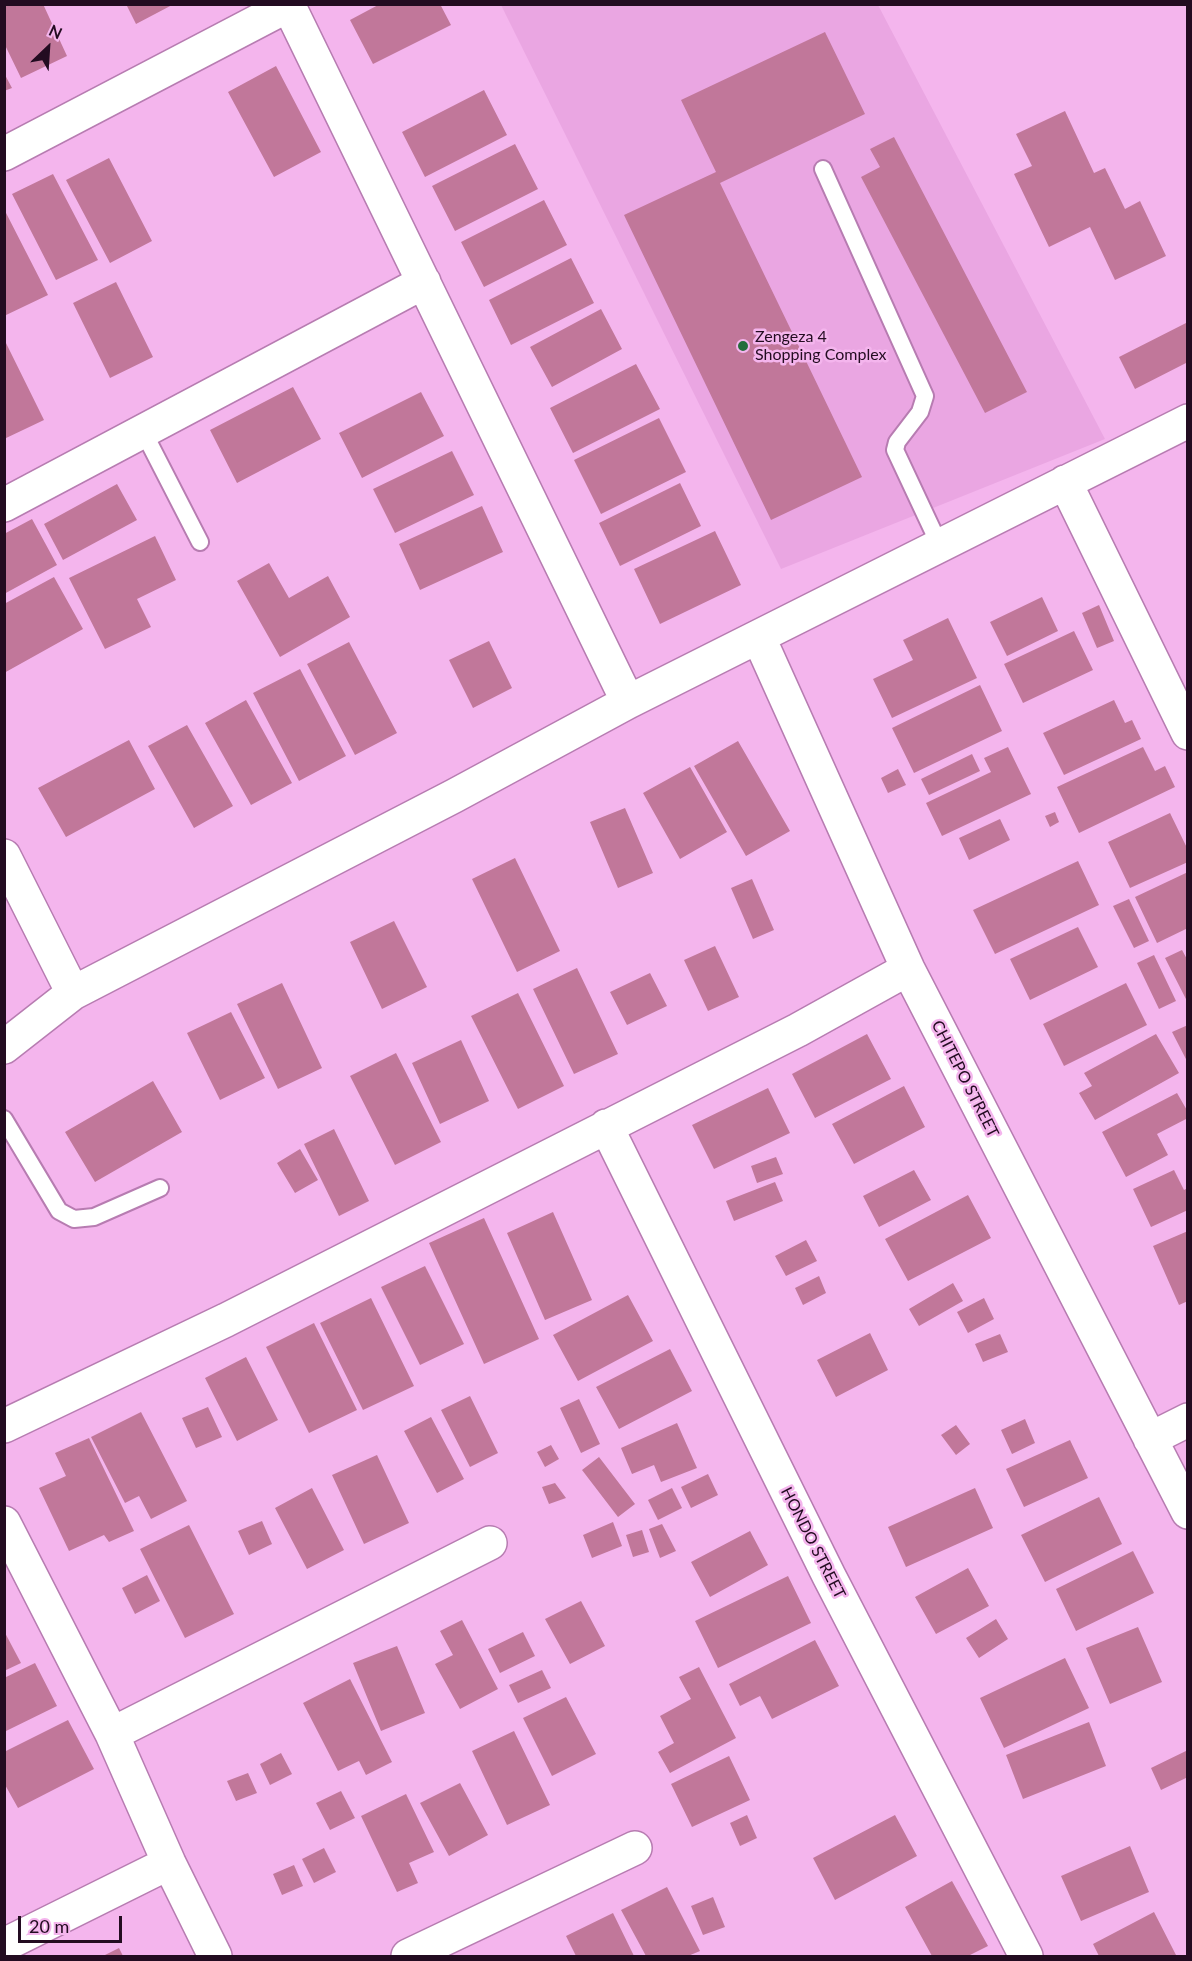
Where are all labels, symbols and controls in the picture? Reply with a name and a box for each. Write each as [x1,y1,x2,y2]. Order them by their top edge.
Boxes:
north arrow [18,18,78,78]
text: N [46,20,65,42]
place label: Zengeza 4 Shopping Complex [755,327,886,365]
marker: Zengeza 4 Shopping Complex [736,339,750,353]
street label: CHITEPO STREET [927,1017,1003,1141]
street label: HONDO STREET [777,1484,849,1602]
scale bar [21,1904,124,1942]
text: 20 m [29,1915,69,1937]

